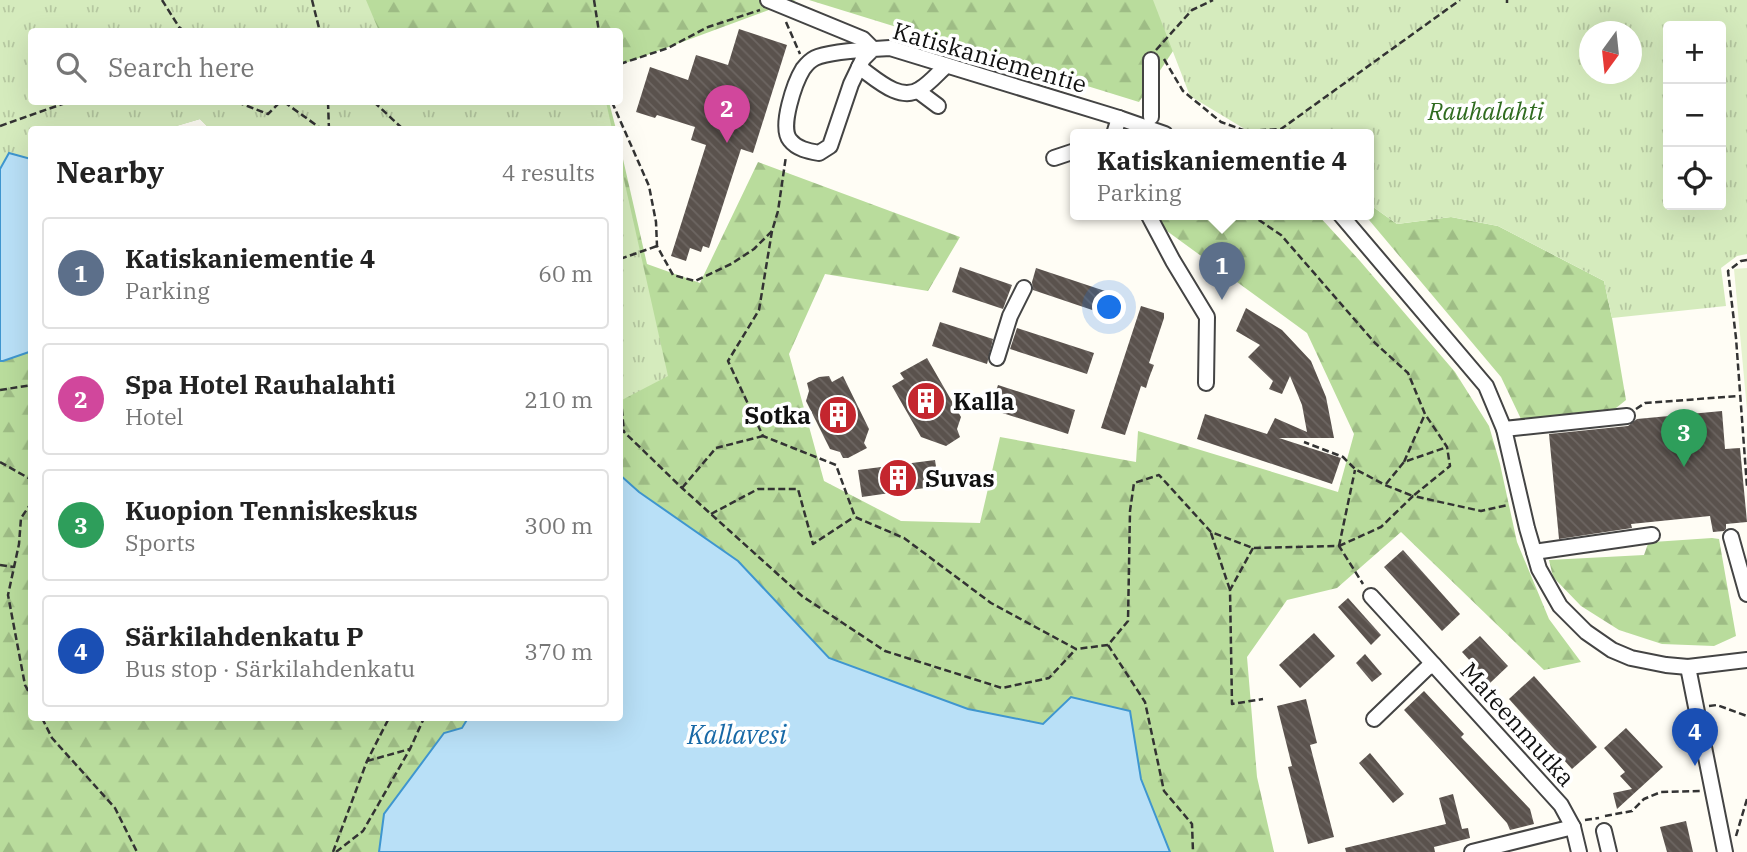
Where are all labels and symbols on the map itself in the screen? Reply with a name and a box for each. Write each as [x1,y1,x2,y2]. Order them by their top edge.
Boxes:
street label: Katiskaniementie [889,14,1091,100]
north arrow [1579,21,1642,84]
pin: 2 [704,85,750,143]
park label: Rauhalahti [1427,95,1545,127]
pin: 1 [1199,242,1245,300]
your location [1092,290,1126,324]
building icon: Kalla [905,380,947,422]
place label: Kalla [953,385,1015,417]
building icon: Sotka [817,394,859,436]
place label: Sotka [744,399,811,431]
pin: 3 [1661,409,1707,467]
building icon: Suvas [877,457,919,499]
place label: Suvas [925,462,995,494]
street label: Mateenmutka [1454,655,1582,793]
pin: 4 [1672,708,1718,766]
water label: Kallavesi [686,717,787,751]

